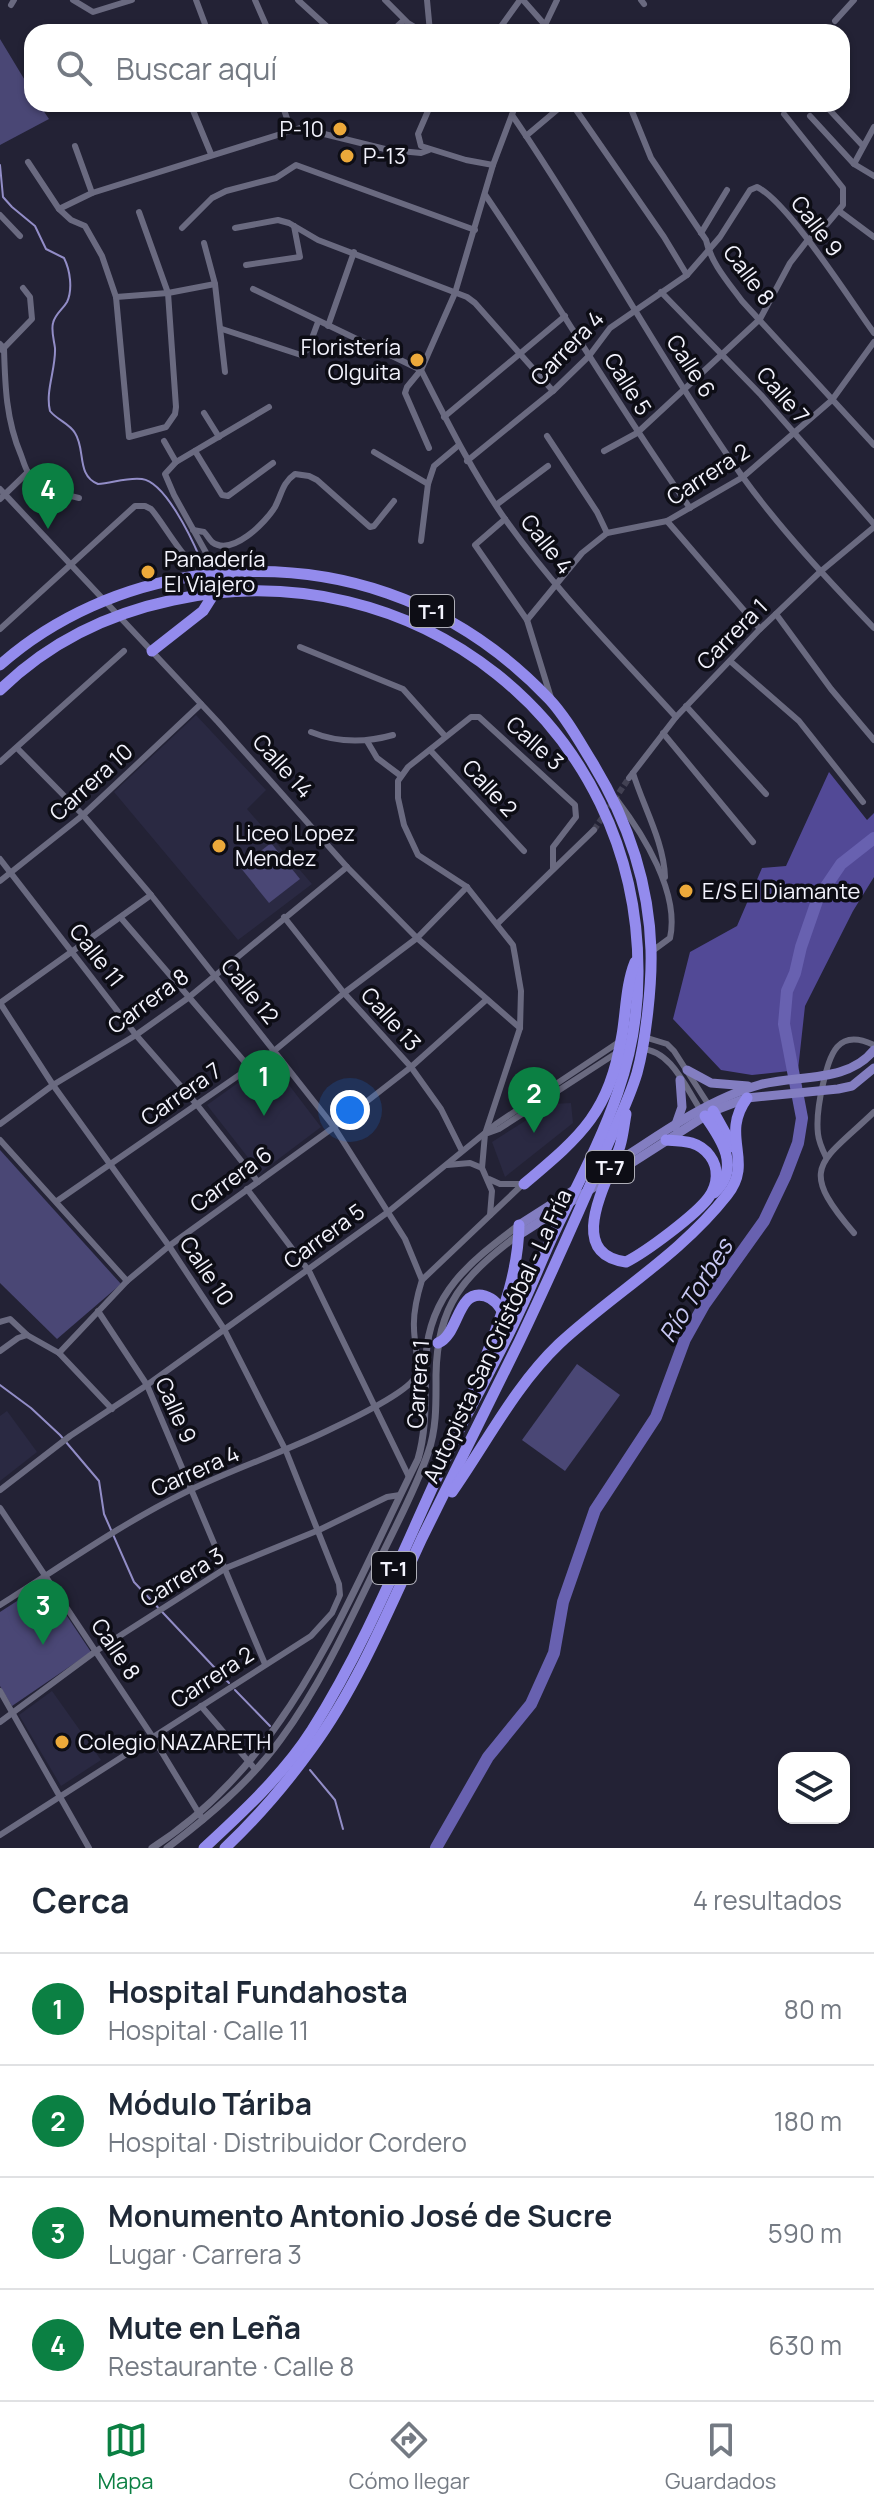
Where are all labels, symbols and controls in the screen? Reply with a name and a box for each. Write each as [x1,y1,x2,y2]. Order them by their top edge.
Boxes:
search box [24,24,850,112]
icon: search [52,46,96,90]
text: Buscar aquí [116,48,277,89]
place label: P-10 [279,114,324,144]
marker: P-10 [331,120,349,138]
place label: P-13 [363,141,406,171]
marker: P-13 [338,147,356,165]
street label: Calle 9 [784,189,850,263]
street label: Calle 8 [716,239,782,311]
street label: Carrera 4 [524,304,610,392]
street label: Calle 6 [660,329,722,403]
place label: Floristería Olguita [301,332,401,387]
street label: Calle 5 [597,347,659,421]
marker: Floristería Olguita [408,351,426,369]
street label: Calle 7 [750,360,816,430]
street label: Carrera 2 [661,436,755,512]
pin: 4 [22,463,74,529]
street label: Calle 4 [514,508,580,580]
place label: Panadería El Viajero [164,544,265,599]
marker: Panadería El Viajero [139,563,157,581]
street label: Carrera 1 [690,592,774,676]
road number: T-1 [410,595,454,627]
street label: Calle 3 [500,709,570,777]
street label: Calle 14 [246,727,320,805]
street label: Carrera 10 [43,737,139,827]
street label: Calle 2 [456,753,524,823]
place label: Liceo Lopez Mendez [235,818,355,873]
marker: Liceo Lopez Mendez [210,837,228,855]
place label: E/S El Diamante [702,876,861,906]
marker: E/S El Diamante [677,882,695,900]
street label: Calle 11 [63,917,131,993]
street label: Calle 12 [214,952,286,1030]
street label: Carrera 8 [101,961,195,1041]
street label: Calle 13 [354,981,428,1057]
pin: 1 [238,1050,290,1116]
street label: Carrera 7 [135,1055,227,1133]
pin: 2 [508,1067,560,1133]
your location [330,1090,370,1130]
street label: Carrera 6 [184,1139,278,1219]
road number: T-7 [586,1151,634,1183]
street label: Autopista San Cristóbal - La Fría [416,1184,578,1488]
street label: Carrera 5 [277,1196,371,1276]
street label: Calle 10 [173,1230,241,1312]
water label: Río Torbes [650,1230,741,1348]
street label: Carrera 1 [400,1338,436,1430]
street label: Calle 9 [148,1372,204,1448]
street label: Carrera 4 [146,1438,244,1504]
street label: Carrera 3 [135,1540,229,1614]
road number: T-1 [372,1552,416,1584]
pin: 3 [17,1579,69,1645]
street label: Calle 8 [84,1612,148,1686]
street label: Carrera 2 [165,1639,259,1715]
place label: Colegio NAZARETH [78,1727,271,1757]
marker: Colegio NAZARETH [53,1733,71,1751]
map controls [778,1752,850,1824]
button: layers [778,1752,850,1824]
text: Cerca [32,1877,130,1923]
text: 4 resultados [693,1882,842,1918]
text: Hospital Fundahosta [108,1971,408,2012]
text: 1 [52,1991,64,2027]
text: 80 m [784,1991,842,2027]
text: Hospital · Calle 11 [108,2012,309,2048]
text: Módulo Táriba [108,2083,312,2124]
text: 2 [50,2103,66,2139]
text: 180 m [774,2103,842,2139]
text: Hospital · Distribuidor Cordero [108,2124,467,2160]
text: Monumento Antonio José de Sucre [108,2195,612,2236]
text: 3 [50,2215,66,2251]
text: 590 m [768,2215,842,2251]
text: Lugar · Carrera 3 [108,2236,302,2272]
text: Mute en Leña [108,2307,301,2348]
text: 4 [50,2327,66,2363]
text: 630 m [768,2327,842,2363]
text: Restaurante · Calle 8 [108,2348,354,2384]
tab: Mapa [98,2418,154,2496]
tab: Cómo llegar [349,2418,470,2496]
tab: Guardados [665,2418,776,2496]

